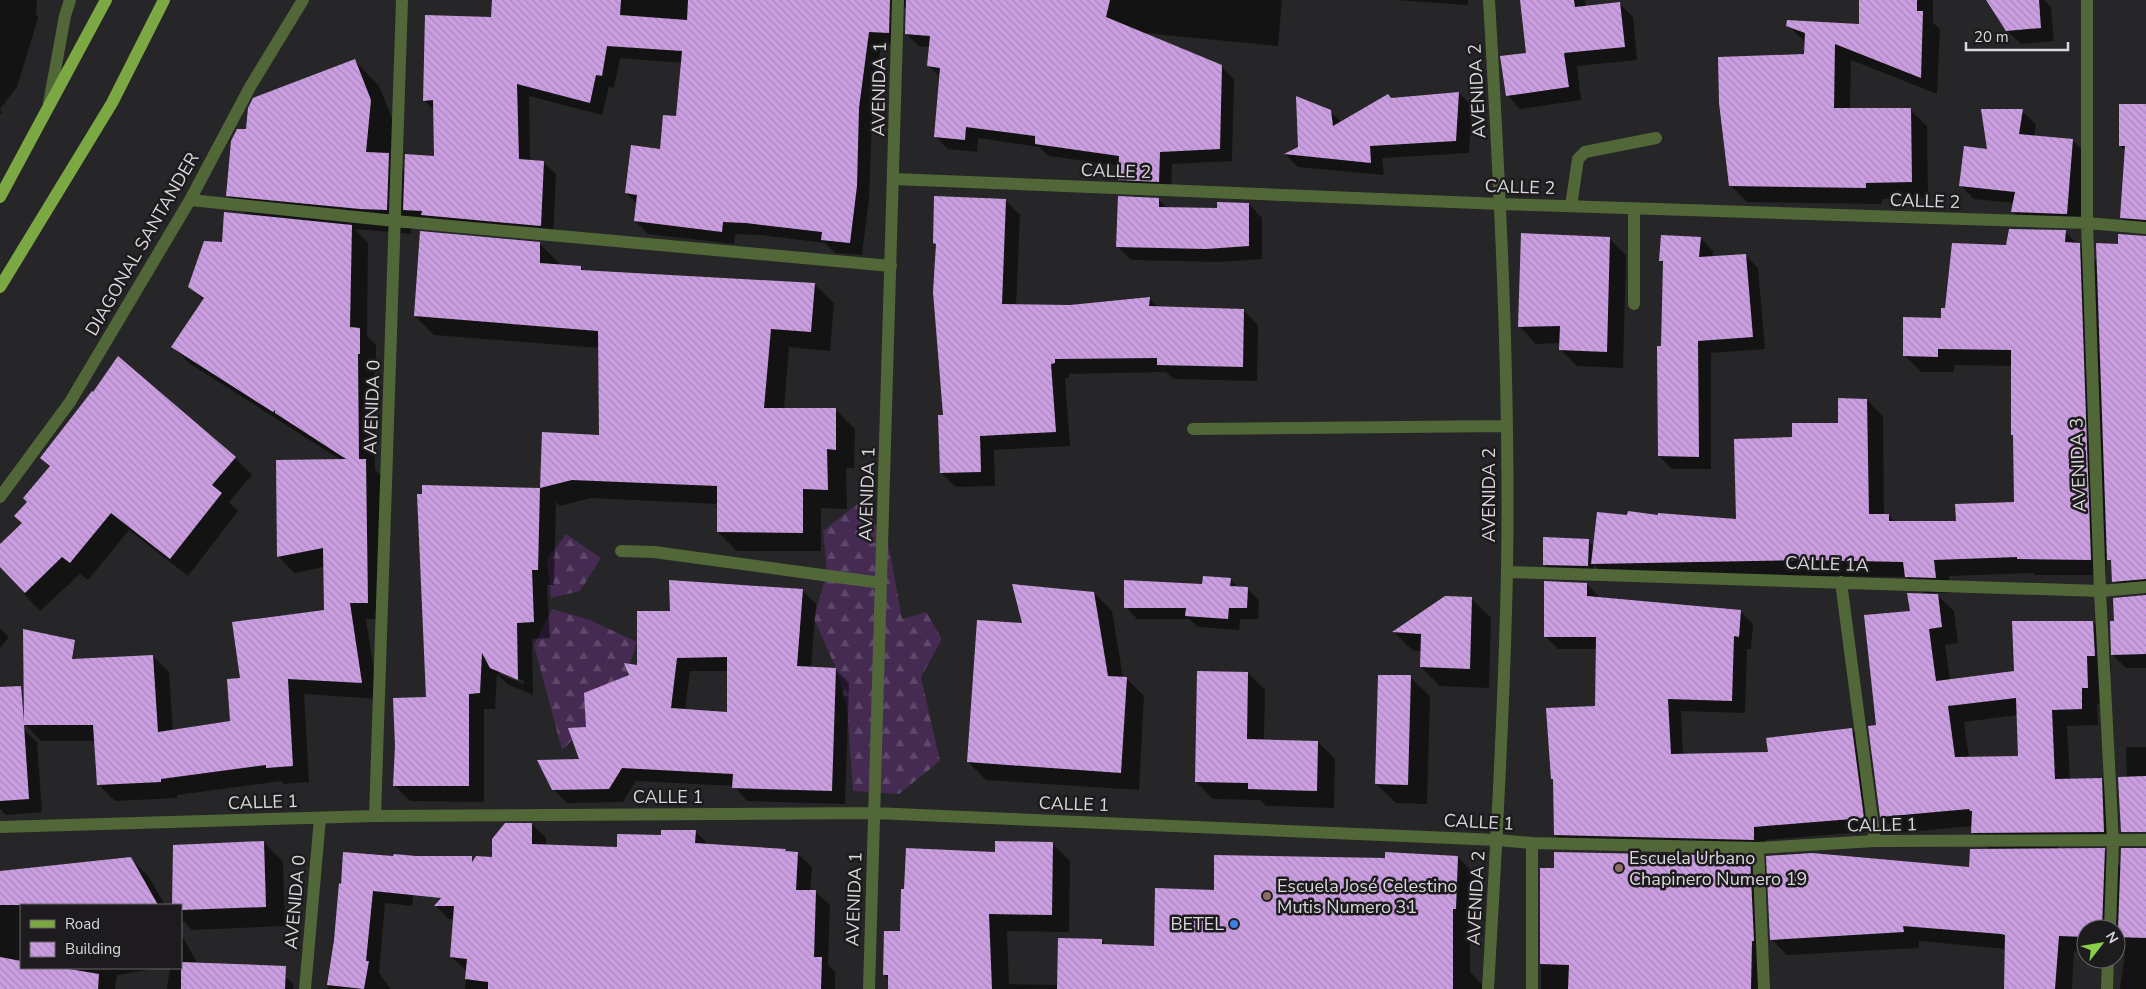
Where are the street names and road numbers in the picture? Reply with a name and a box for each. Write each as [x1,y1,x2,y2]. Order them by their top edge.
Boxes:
street label: AVENIDA 1 [866,41,892,137]
street label: AVENIDA 2 [1463,43,1491,139]
street label: DIAGONAL SANTANDER [80,148,204,340]
street label: CALLE 2 [1080,158,1152,184]
street label: CALLE 2 [1484,174,1556,200]
street label: CALLE 2 [1889,188,1961,214]
street label: AVENIDA 0 [358,359,386,455]
street label: AVENIDA 3 [2064,417,2092,513]
street label: AVENIDA 1 [853,446,881,542]
street label: AVENIDA 2 [1477,448,1501,542]
street label: CALLE 1A [1785,551,1869,577]
street label: CALLE 1 [633,785,703,809]
street label: CALLE 1 [227,789,299,815]
street label: CALLE 1 [1038,791,1110,817]
street label: CALLE 1 [1443,808,1515,836]
street label: CALLE 1 [1847,812,1917,838]
street label: AVENIDA 2 [1462,850,1490,946]
street label: AVENIDA 1 [840,851,868,947]
street label: AVENIDA 0 [279,854,311,950]

